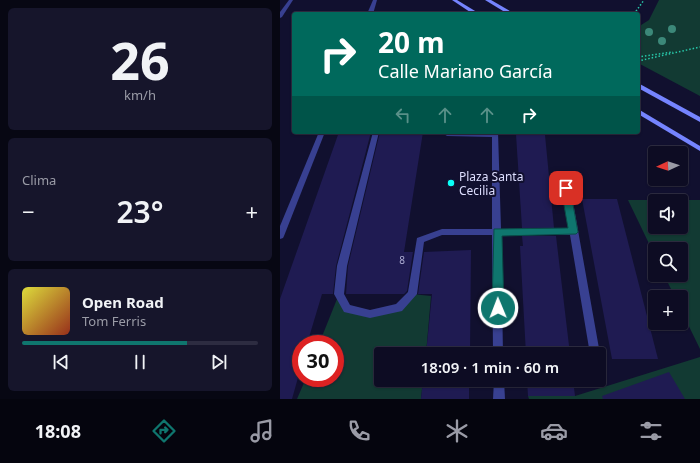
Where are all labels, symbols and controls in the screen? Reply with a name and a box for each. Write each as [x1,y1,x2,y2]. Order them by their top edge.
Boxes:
text: 20 m [378,23,445,61]
text: 26 [110,24,170,95]
icon: right [312,28,364,80]
text: Calle Mariano García [378,59,553,83]
text: km/h [124,86,156,104]
icon: left [392,104,414,126]
icon: ahead [434,104,456,126]
icon: ahead [476,104,498,126]
icon: right [518,104,540,126]
north arrow [648,146,688,186]
map controls [648,146,688,330]
place label: Plaza Santa Cecilia [459,168,523,199]
text: Clima [22,171,56,189]
pin [549,171,583,205]
icon: arrive [555,177,577,199]
marker: Plaza Santa Cecilia [446,178,456,188]
text: 23° [116,191,164,232]
button: sound [648,194,688,234]
text: − [22,196,35,226]
text: + [245,196,258,226]
button: search [648,242,688,282]
house number: 8 [399,253,405,267]
position arrow [477,287,519,329]
button: + [648,290,688,330]
text: Open Road [82,292,164,312]
text: Tom Ferris [82,312,146,330]
speed limit sign: 30 [292,335,344,387]
icon: previous [50,351,72,373]
icon: pause [129,351,151,373]
icon: next [208,351,230,373]
text: 18:09 · 1 min · 60 m [421,357,559,377]
icon: directions [150,417,178,445]
icon: music [248,417,276,445]
icon: phone [345,417,373,445]
icon: climate [443,417,471,445]
icon: car [540,417,568,445]
icon: filters [637,417,665,445]
text: 18:08 [35,419,81,443]

